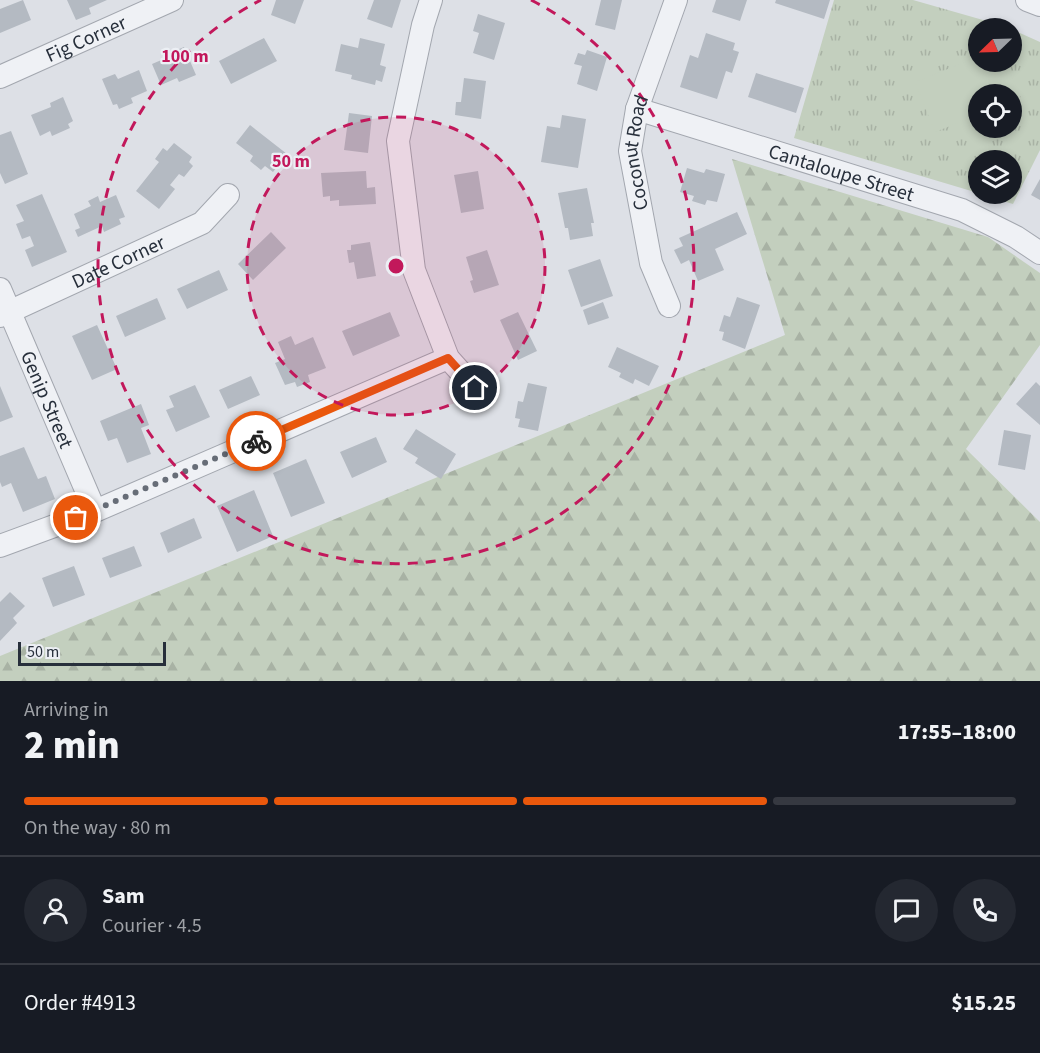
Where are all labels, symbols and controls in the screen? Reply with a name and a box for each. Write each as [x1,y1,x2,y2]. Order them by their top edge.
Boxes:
street label: Fig Corner [41,9,131,70]
north arrow [968,18,1022,72]
map controls [968,18,1022,204]
text: 100 m [161,44,209,69]
button: locate [968,84,1022,138]
street label: Coconut Road [617,91,656,213]
street label: Cantaloupe Street [765,138,918,209]
text: 50 m [272,149,310,174]
button: layers [968,150,1022,204]
street label: Date Corner [67,229,170,296]
centre of rings [386,256,406,276]
street label: Genip Street [13,347,80,453]
pin [449,362,500,413]
icon: home [458,371,491,404]
courier [226,411,286,471]
icon: bike [240,425,273,458]
pin [50,492,101,543]
icon: bag [59,501,92,534]
scale bar [18,639,166,666]
text: 50 m [27,641,59,663]
text: Arriving in [24,696,109,724]
text: 17:55–18:00 [898,716,1016,748]
text: 2 min [24,718,120,774]
text: On the way · 80 m [24,814,171,842]
button: person [24,879,87,942]
button: chat [875,879,938,942]
button: phone [953,879,1016,942]
text: Sam [102,880,145,912]
text: Courier · 4.5 [102,912,202,940]
text: Order #4913 [24,987,136,1019]
text: $15.25 [951,987,1016,1019]

